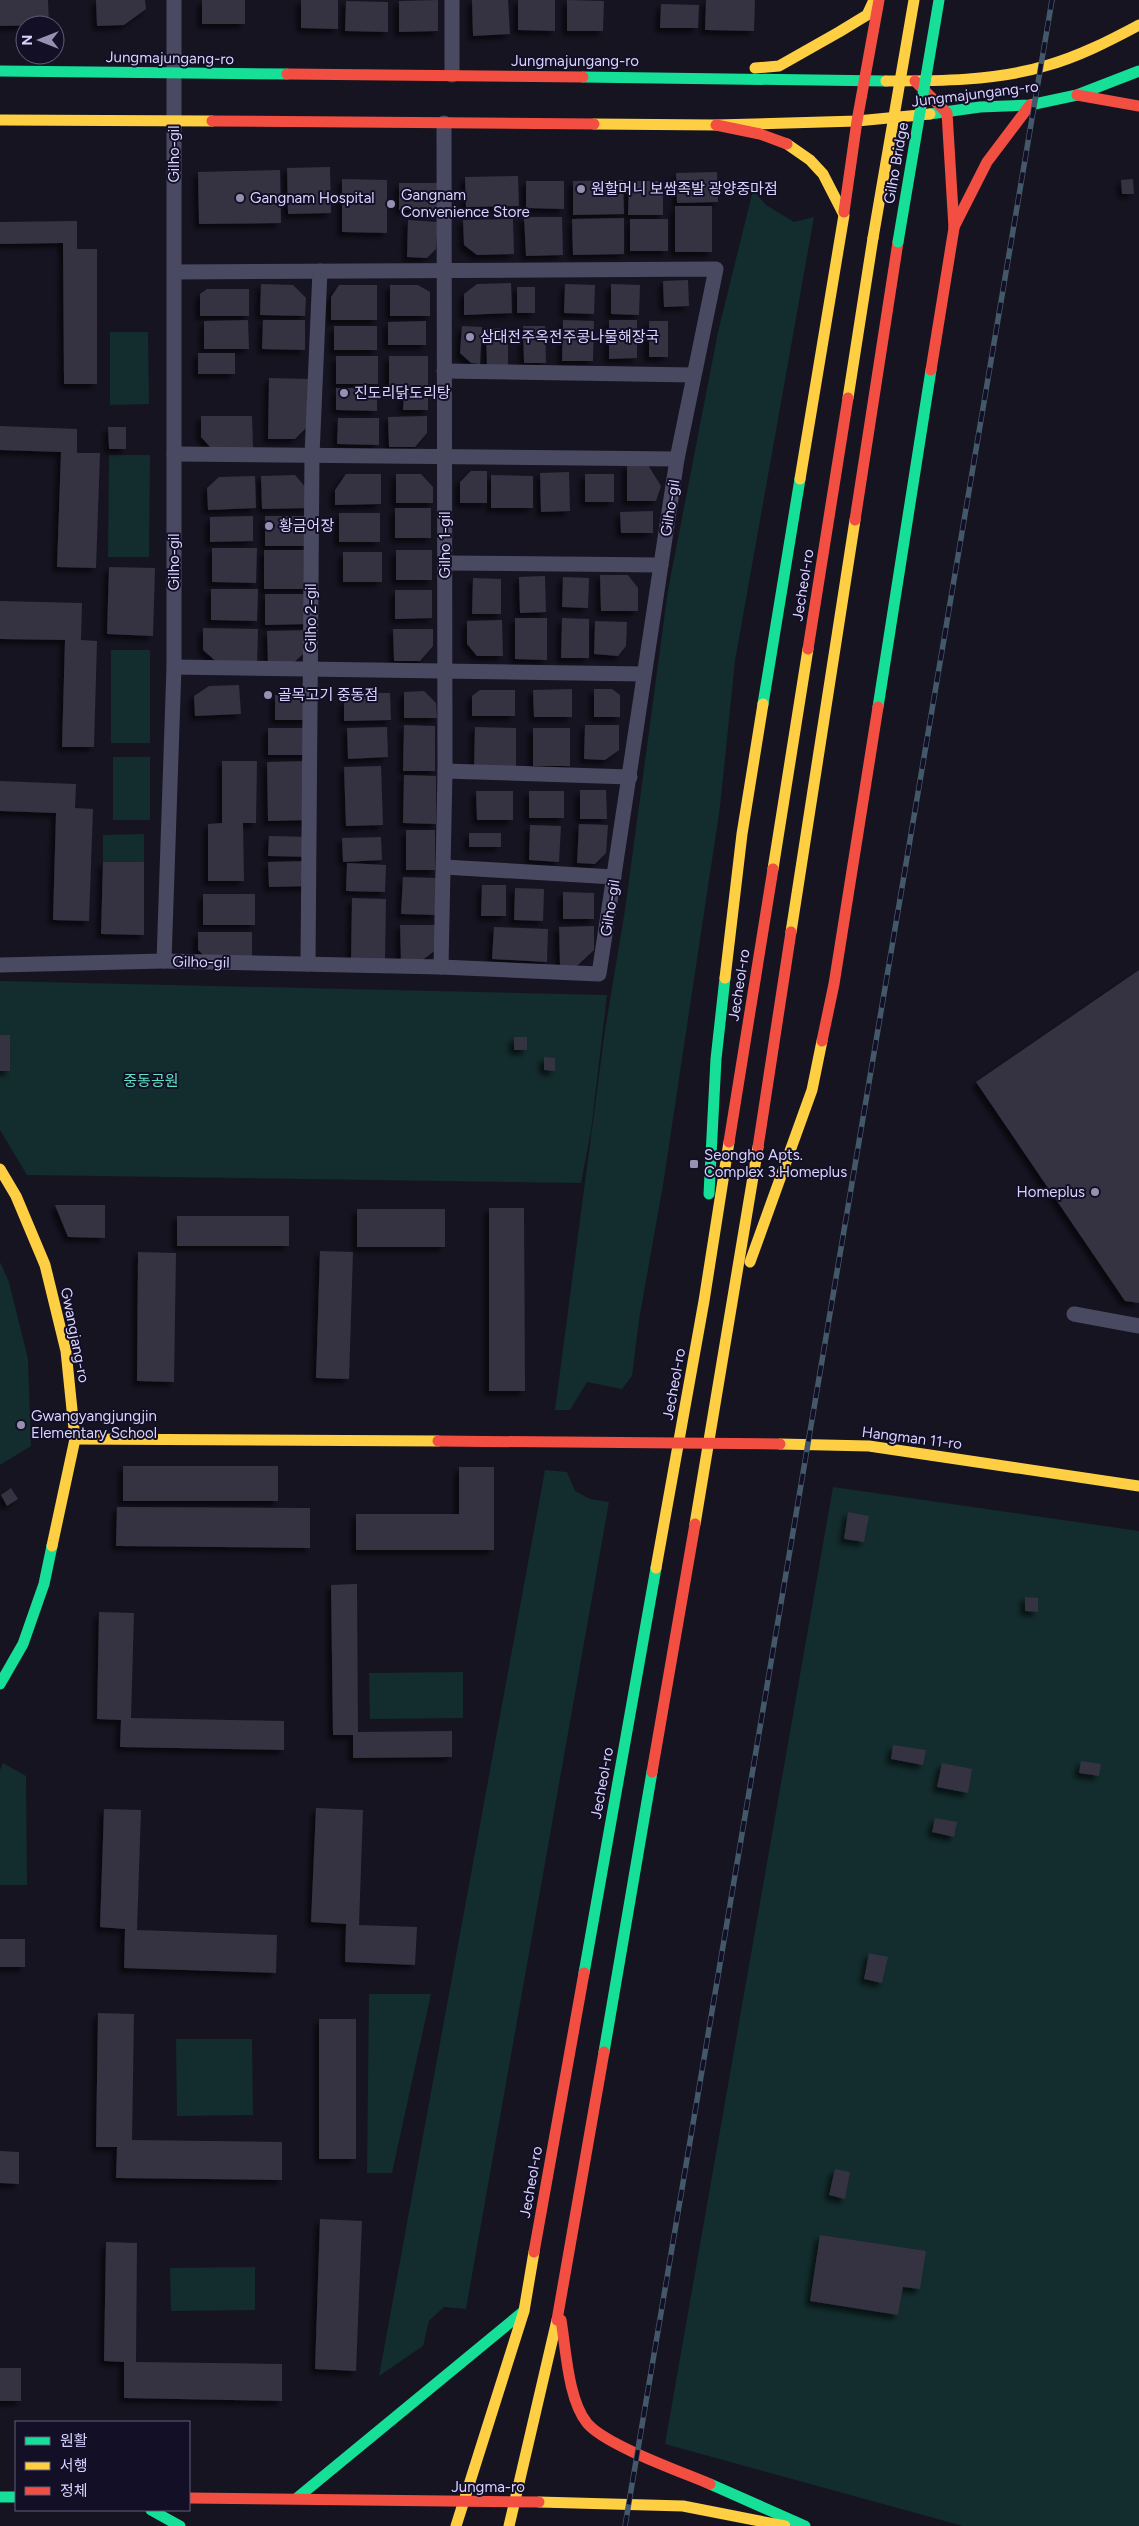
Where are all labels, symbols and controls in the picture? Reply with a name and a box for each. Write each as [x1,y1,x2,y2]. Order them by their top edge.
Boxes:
north arrow [15,15,65,65]
text: N [19,35,36,45]
street label: Jungmajungang-ro [106,48,235,68]
street label: Jungmajungang-ro [511,52,639,70]
street label: Jungmajungang-ro [910,77,1040,111]
street label: Gilho Bridge [880,121,912,205]
street label: Gilho-gil [165,125,183,183]
place label: 원할머니 보쌈족발 광양중마점 [591,180,778,198]
marker: 원할머니 보쌈족발 광양중마점 [575,183,587,195]
place label: Gangnam Convenience Store [401,186,530,221]
place label: Gangnam Hospital [250,189,375,207]
marker: Gangnam Hospital [234,192,246,204]
marker: Gangnam Convenience Store [385,198,397,210]
place label: 삼대전주옥전주콩나물해장국 [480,328,659,346]
marker: 삼대전주옥전주콩나물해장국 [464,331,476,343]
place label: 진도리닭도리탕 [354,384,451,402]
marker: 진도리닭도리탕 [338,387,350,399]
street label: Gilho-gil [657,478,683,538]
street label: Gilho 1-gil [436,512,454,579]
place label: 황금어장 [279,517,334,535]
marker: 황금어장 [263,520,275,532]
street label: Gilho-gil [165,533,183,591]
street label: Jecheol-ro [788,547,818,622]
street label: Gilho 2-gil [302,583,320,653]
place label: 골목고기 중동점 [278,686,378,704]
marker: 골목고기 중동점 [262,689,274,701]
street label: Gilho-gil [597,878,623,938]
street label: Jecheol-ro [724,947,754,1022]
street label: Gilho-gil [172,953,230,971]
park label: 중동공원 [123,1072,179,1090]
place label: Seongho Apts. Complex 3.Homeplus [704,1146,847,1181]
marker: Seongho Apts. Complex 3.Homeplus [688,1158,700,1170]
place label: Homeplus [1017,1183,1085,1201]
marker: Homeplus [1089,1186,1101,1198]
street label: Gwangjang-ro [57,1286,93,1384]
street label: Jecheol-ro [659,1346,689,1421]
place label: Gwangyangjungjin Elementary School [31,1407,157,1442]
marker: Gwangyangjungjin Elementary School [15,1419,27,1431]
street label: Hangman 11-ro [861,1423,964,1453]
street label: Jecheol-ro [587,1745,617,1820]
street label: Jecheol-ro [516,2144,546,2219]
legend [15,2421,190,2511]
text: 원활 [60,2432,88,2450]
text: 서행 [60,2457,88,2475]
street label: Jungma-ro [451,2478,525,2496]
text: 정체 [60,2482,88,2500]

